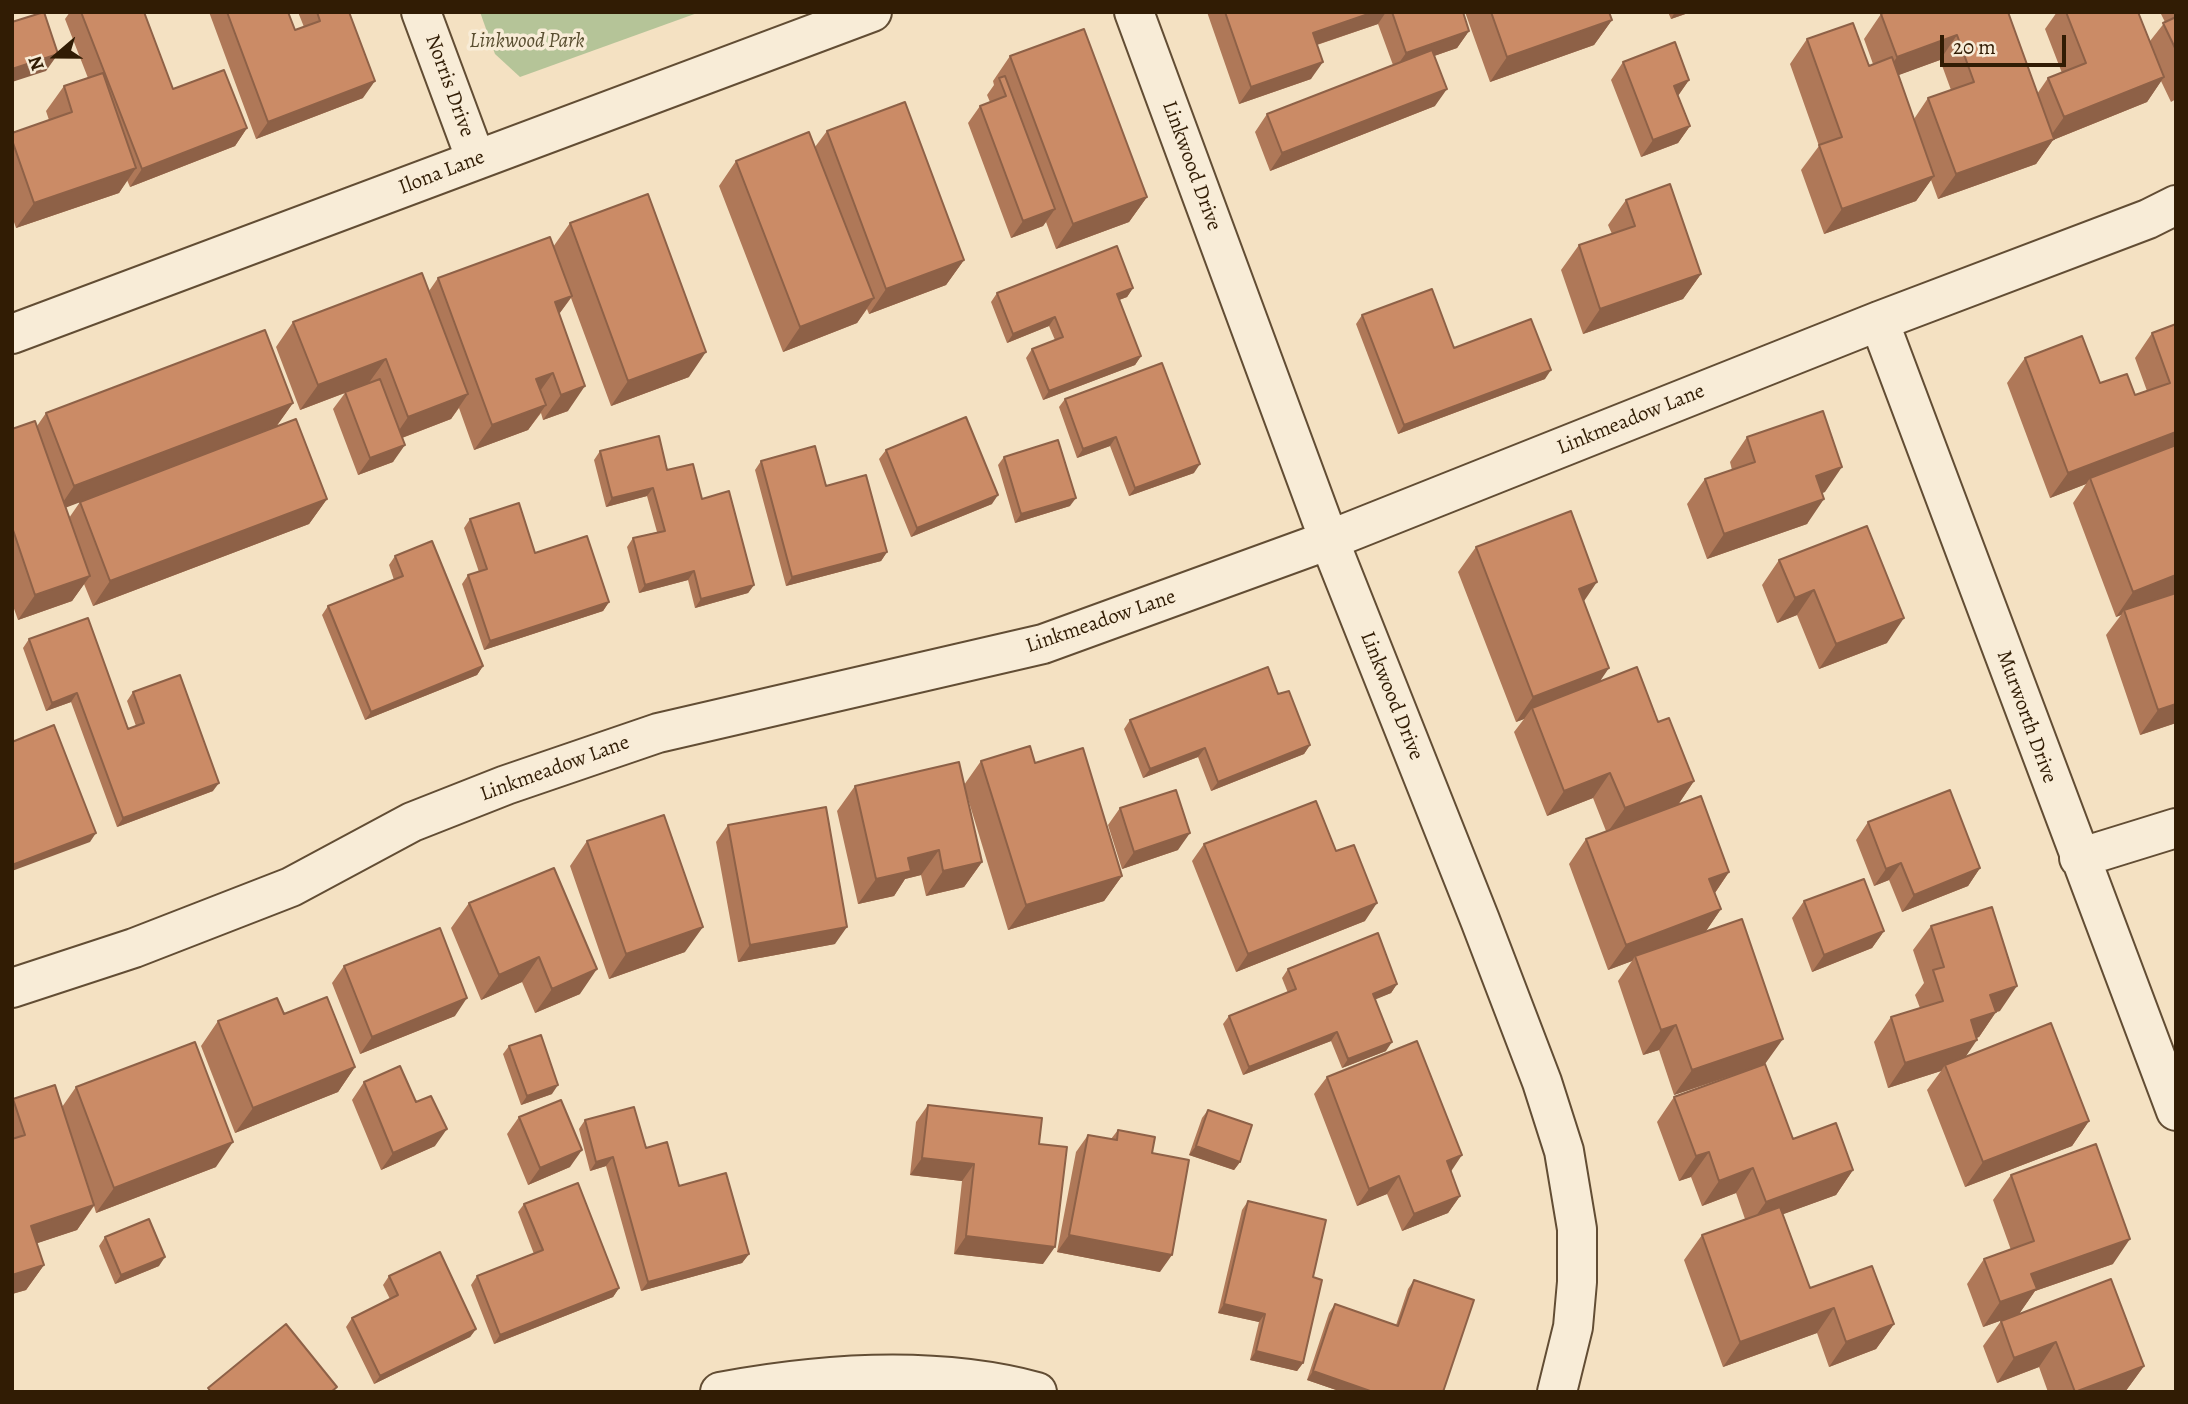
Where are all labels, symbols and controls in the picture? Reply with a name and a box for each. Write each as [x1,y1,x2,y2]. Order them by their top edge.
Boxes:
north arrow [21,21,91,91]
scale bar [1943,21,2069,65]
park label: Linkwood Park [469,29,585,55]
street label: Norris Drive [419,31,479,141]
text: 20 m [1953,33,1996,61]
text: N [22,52,51,74]
street label: Linkwood Drive [1156,98,1226,234]
street label: Ilona Lane [395,145,489,201]
street label: Linkmeadow Lane [1554,379,1708,461]
street label: Linkmeadow Lane [1023,585,1179,659]
street label: Linkwood Drive [1354,628,1428,764]
street label: Murworth Drive [1990,647,2062,787]
street label: Linkmeadow Lane [477,730,633,808]

